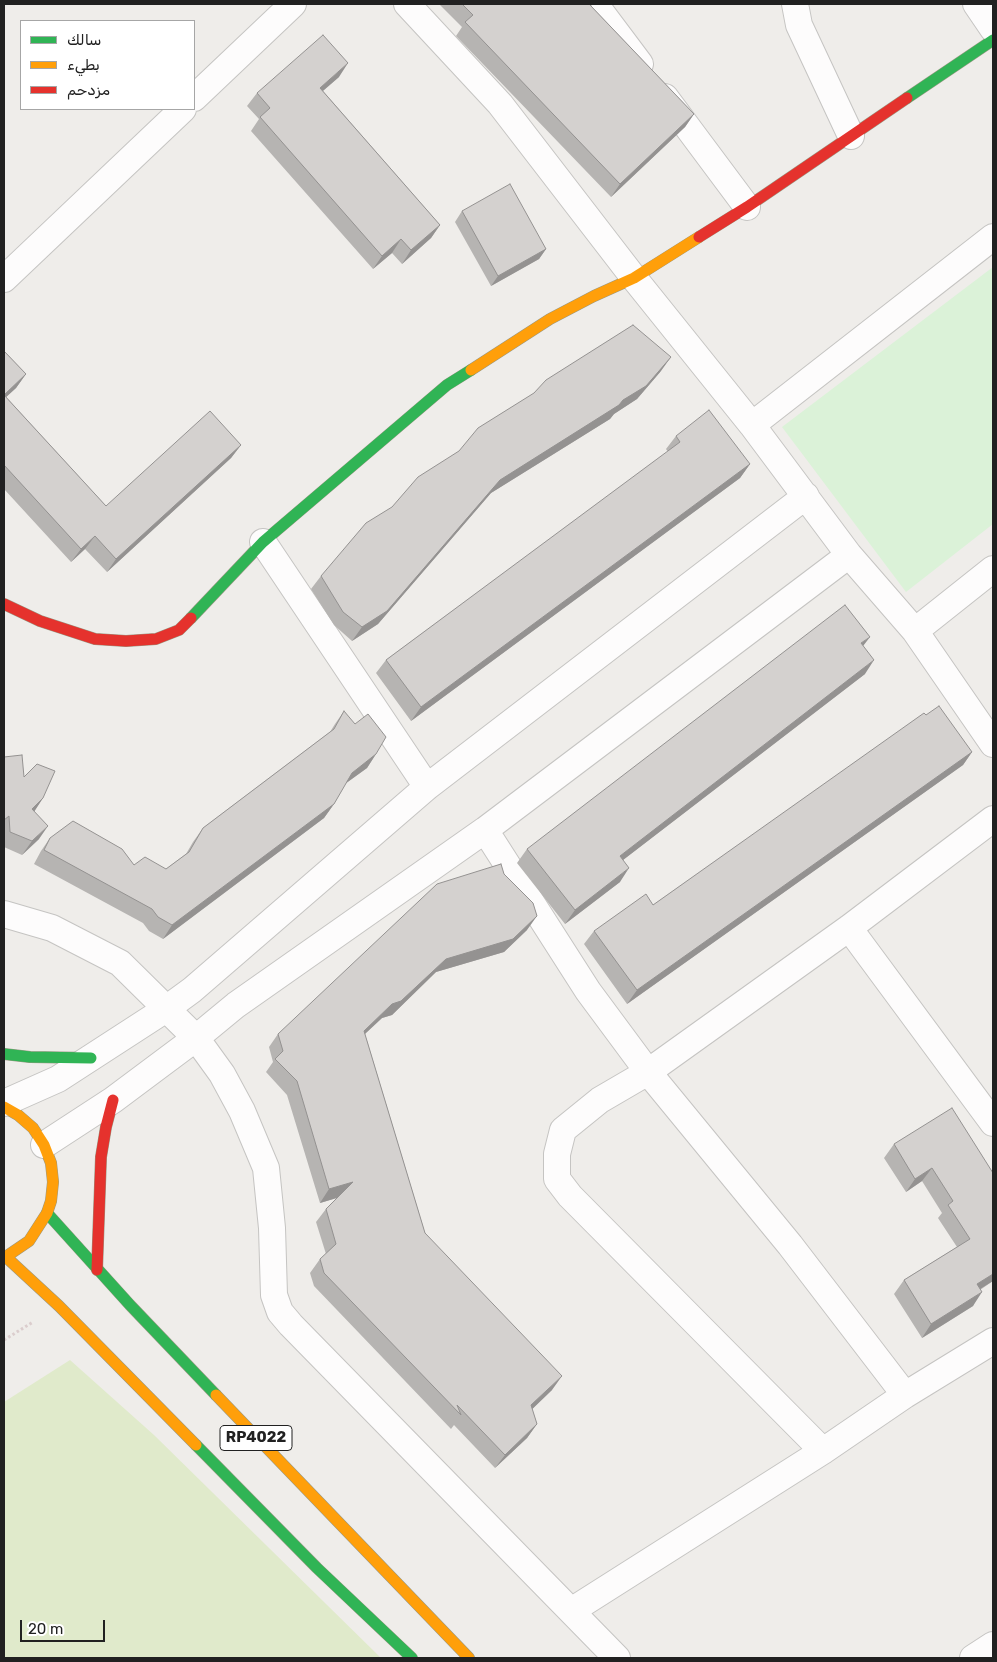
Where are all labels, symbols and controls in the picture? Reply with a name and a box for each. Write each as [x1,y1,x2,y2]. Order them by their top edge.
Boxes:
legend [20,20,195,110]
text: سالك [67,31,102,49]
text: بطيء [67,56,100,74]
text: مزدحم [67,81,110,99]
road number: RP4022 [220,1426,292,1450]
scale bar [22,1610,108,1642]
text: 20 m [28,1620,63,1638]

